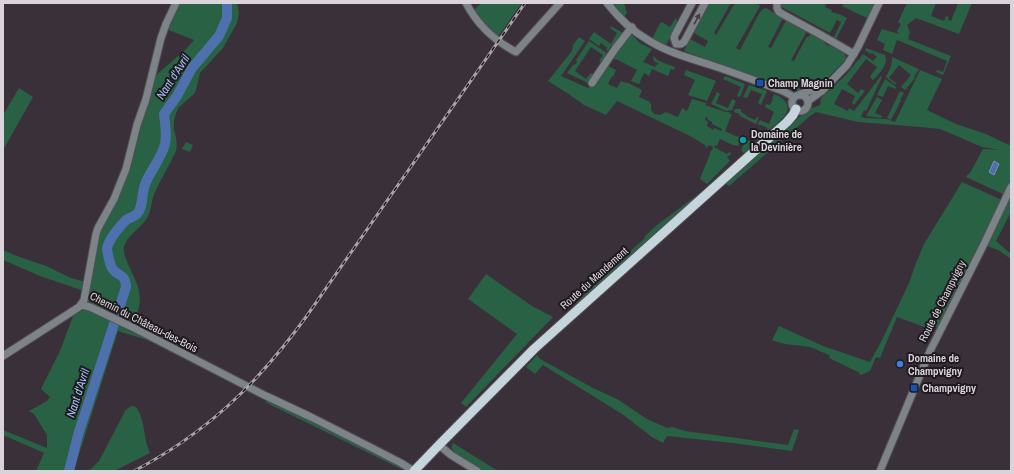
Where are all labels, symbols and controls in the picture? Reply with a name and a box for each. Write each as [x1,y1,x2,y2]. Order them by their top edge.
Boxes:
one-way arrow [694,13,700,25]
water label: Nant d'Avril [153,51,194,102]
place label: Champ Magnin [768,76,833,90]
marker: Champ Magnin [755,78,765,88]
place label: Domaine de la Devinière [751,127,802,154]
marker: Domaine de la Devinière [738,135,748,145]
street label: Route du Mandement [557,243,631,312]
street label: Route de Champvigny [915,257,969,344]
street label: Chemin du Château-des-Bois [88,289,201,356]
place label: Domaine de Champvigny [908,351,962,378]
marker: Domaine de Champvigny [895,359,905,369]
water label: Nant d'Avril [63,366,94,419]
place label: Champvigny [922,381,976,395]
marker: Champvigny [909,383,919,393]

